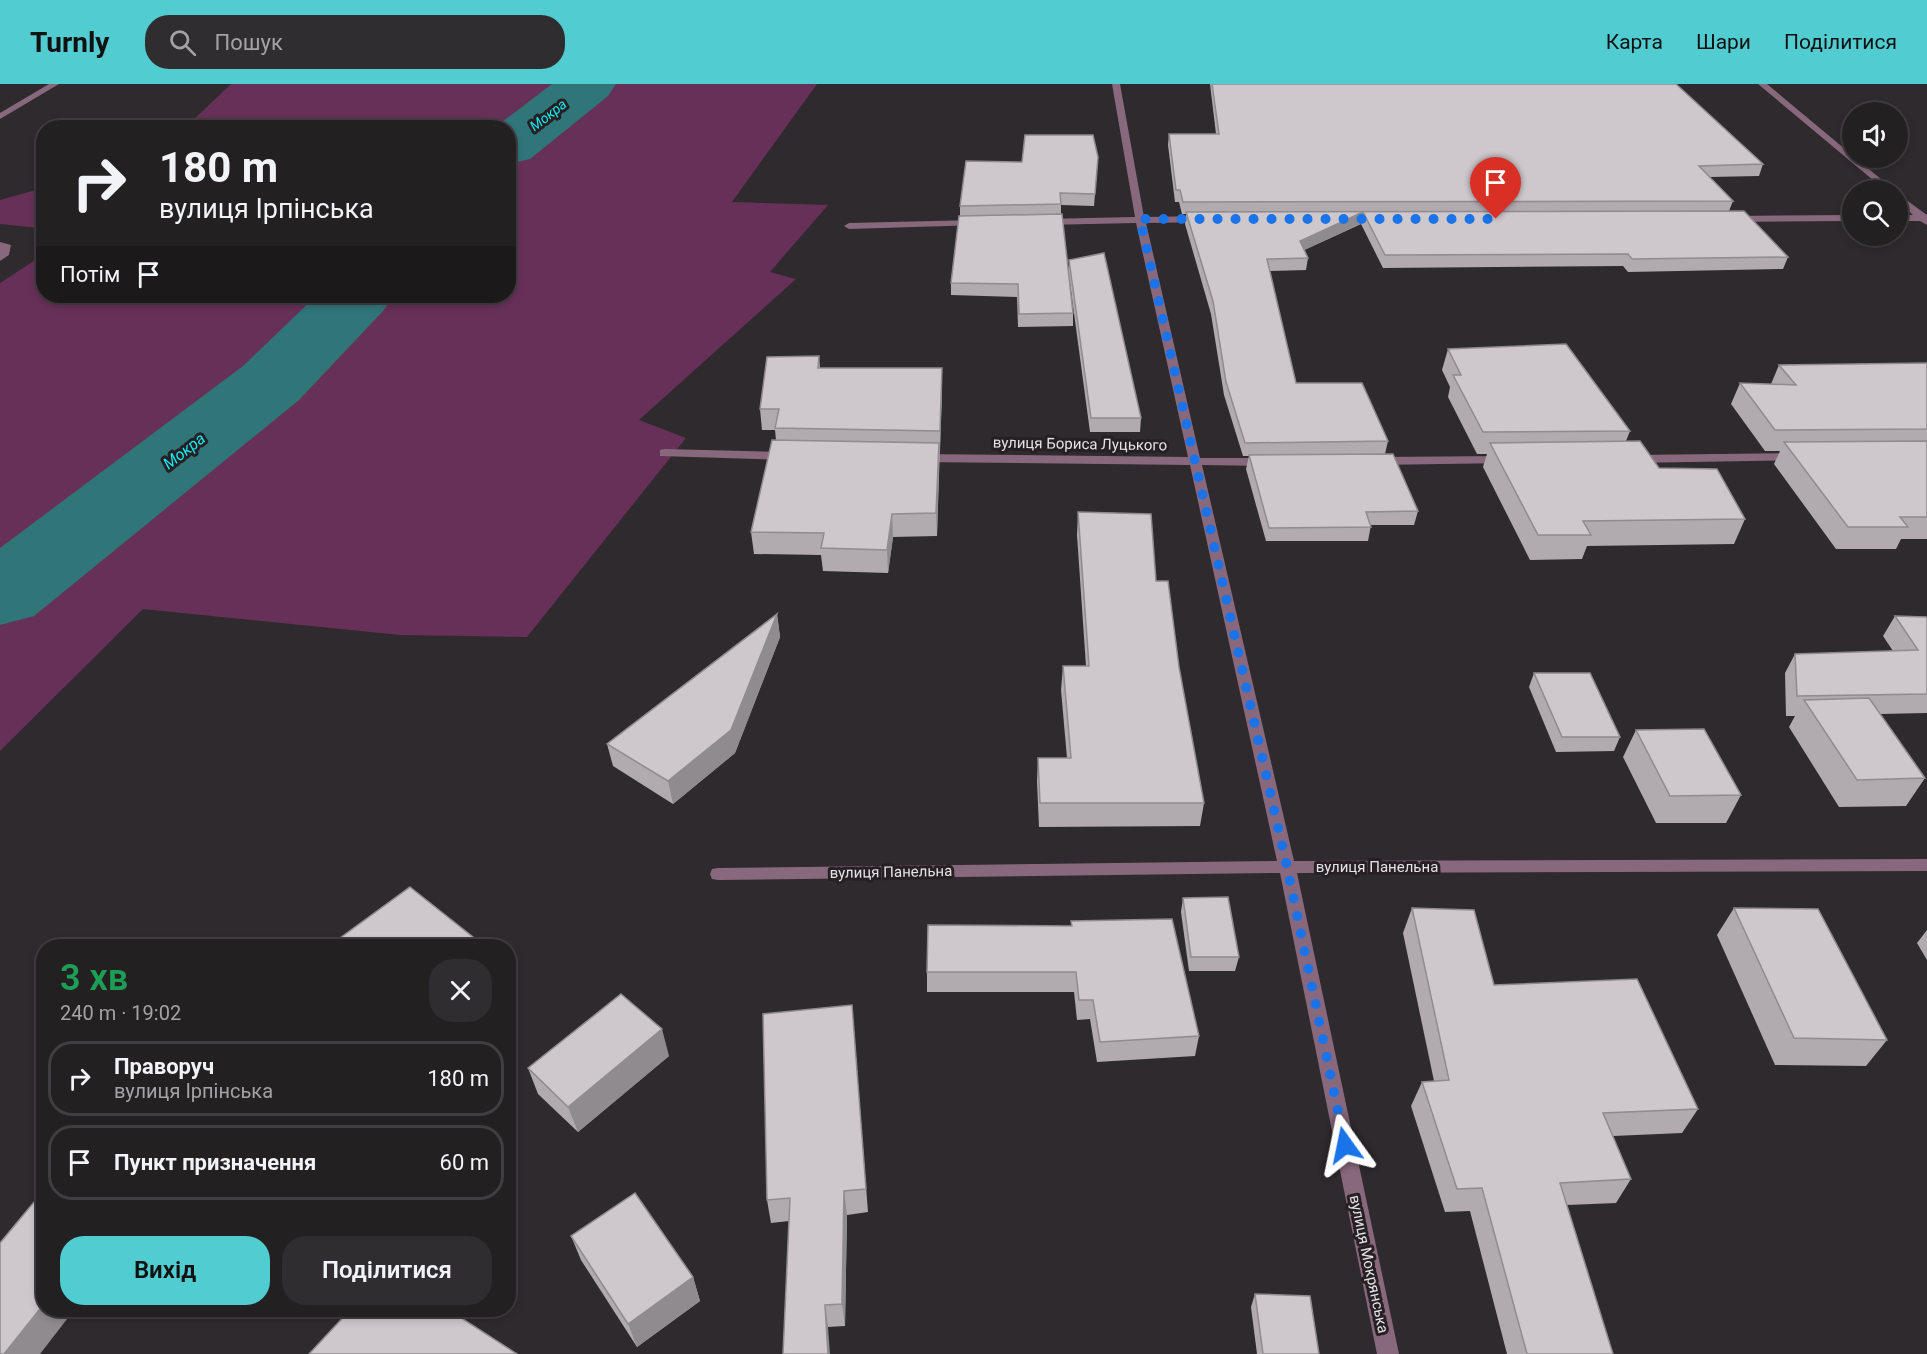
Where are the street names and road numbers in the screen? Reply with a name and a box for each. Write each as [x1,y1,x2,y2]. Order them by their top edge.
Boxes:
street label: вулиця Бориса Луцького [993,433,1167,455]
street label: вулиця Панельна [1316,858,1438,876]
street label: вулиця Панельна [830,862,952,882]
street label: вулиця Мокрянська [1346,1193,1392,1335]

